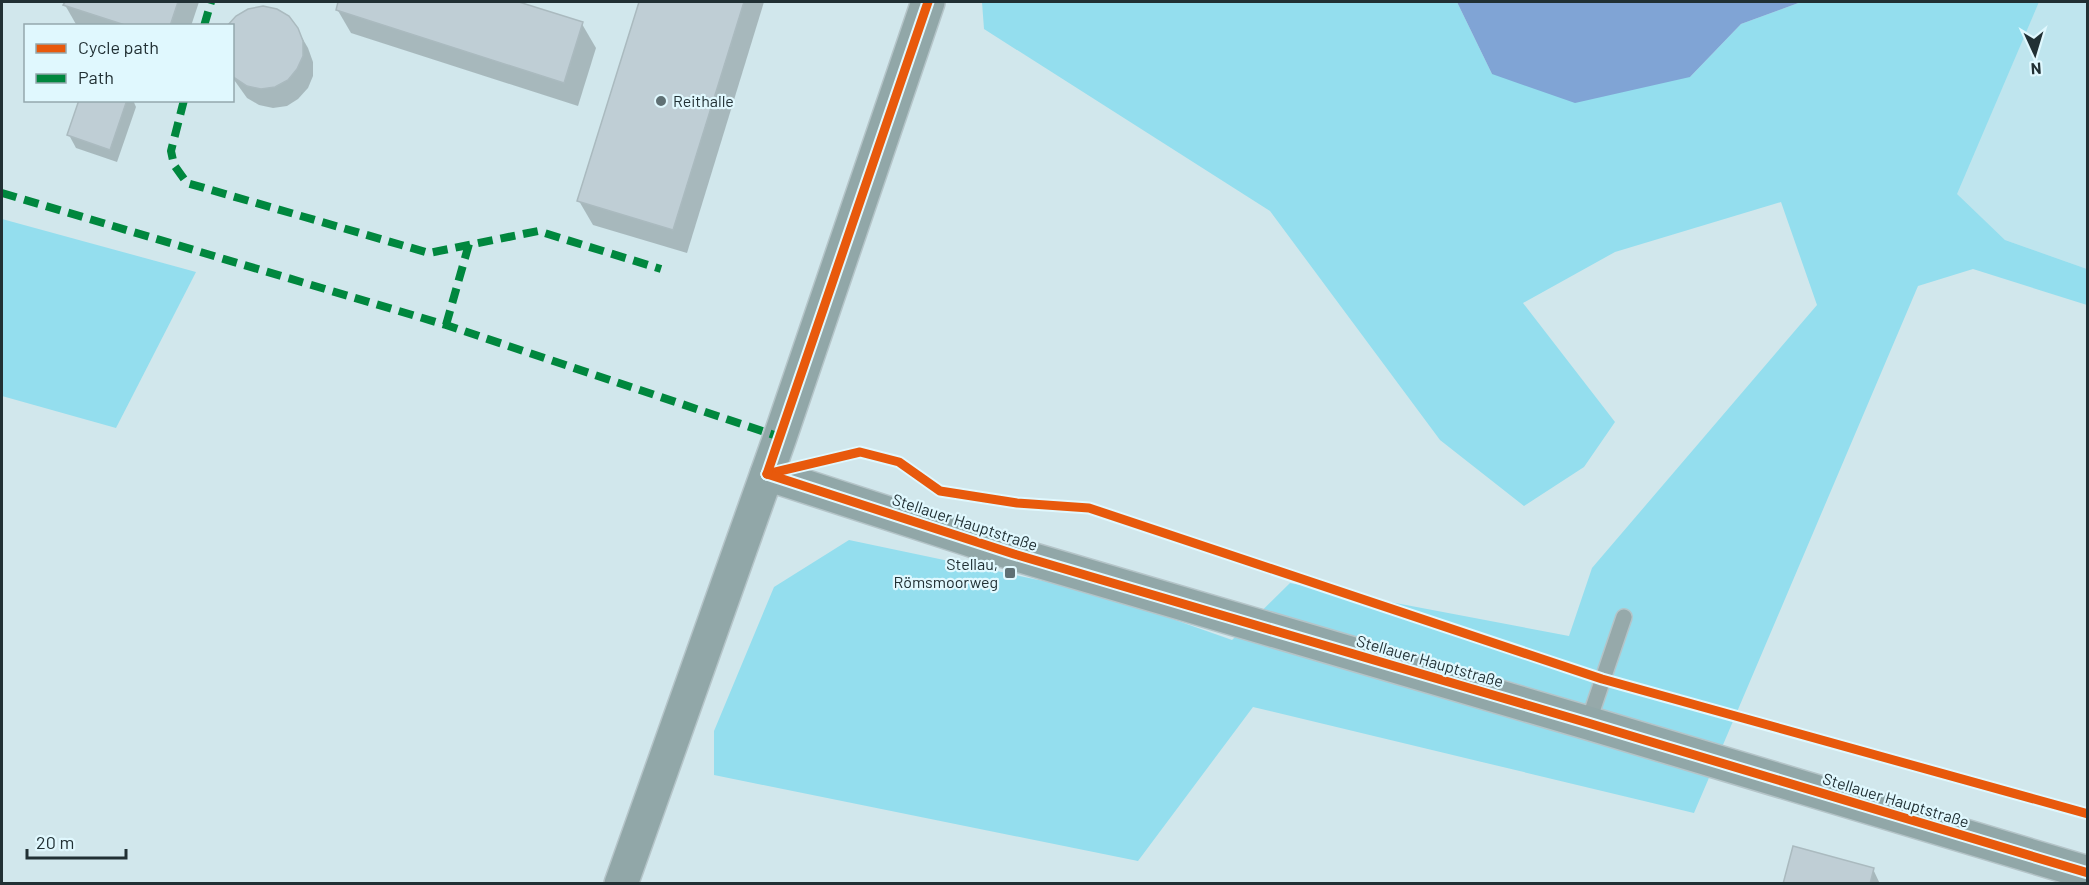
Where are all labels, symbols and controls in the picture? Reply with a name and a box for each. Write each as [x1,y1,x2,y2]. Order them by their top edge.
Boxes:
legend [24,24,234,102]
north arrow [2005,24,2065,84]
text: Cycle path [78,36,159,58]
text: N [2030,60,2042,79]
text: Path [78,66,114,88]
place label: Reithalle [673,91,734,110]
marker: Reithalle [654,94,668,108]
street label: Stellauer Hauptstraße [890,489,1040,554]
place label: Stellau, Römsmoorweg [894,554,998,591]
marker: Stellau, Römsmoorweg [1003,566,1017,580]
street label: Stellauer Hauptstraße [1355,630,1506,691]
street label: Stellauer Hauptstraße [1821,768,1972,831]
scale bar [27,822,126,860]
text: 20 m [36,831,74,853]

